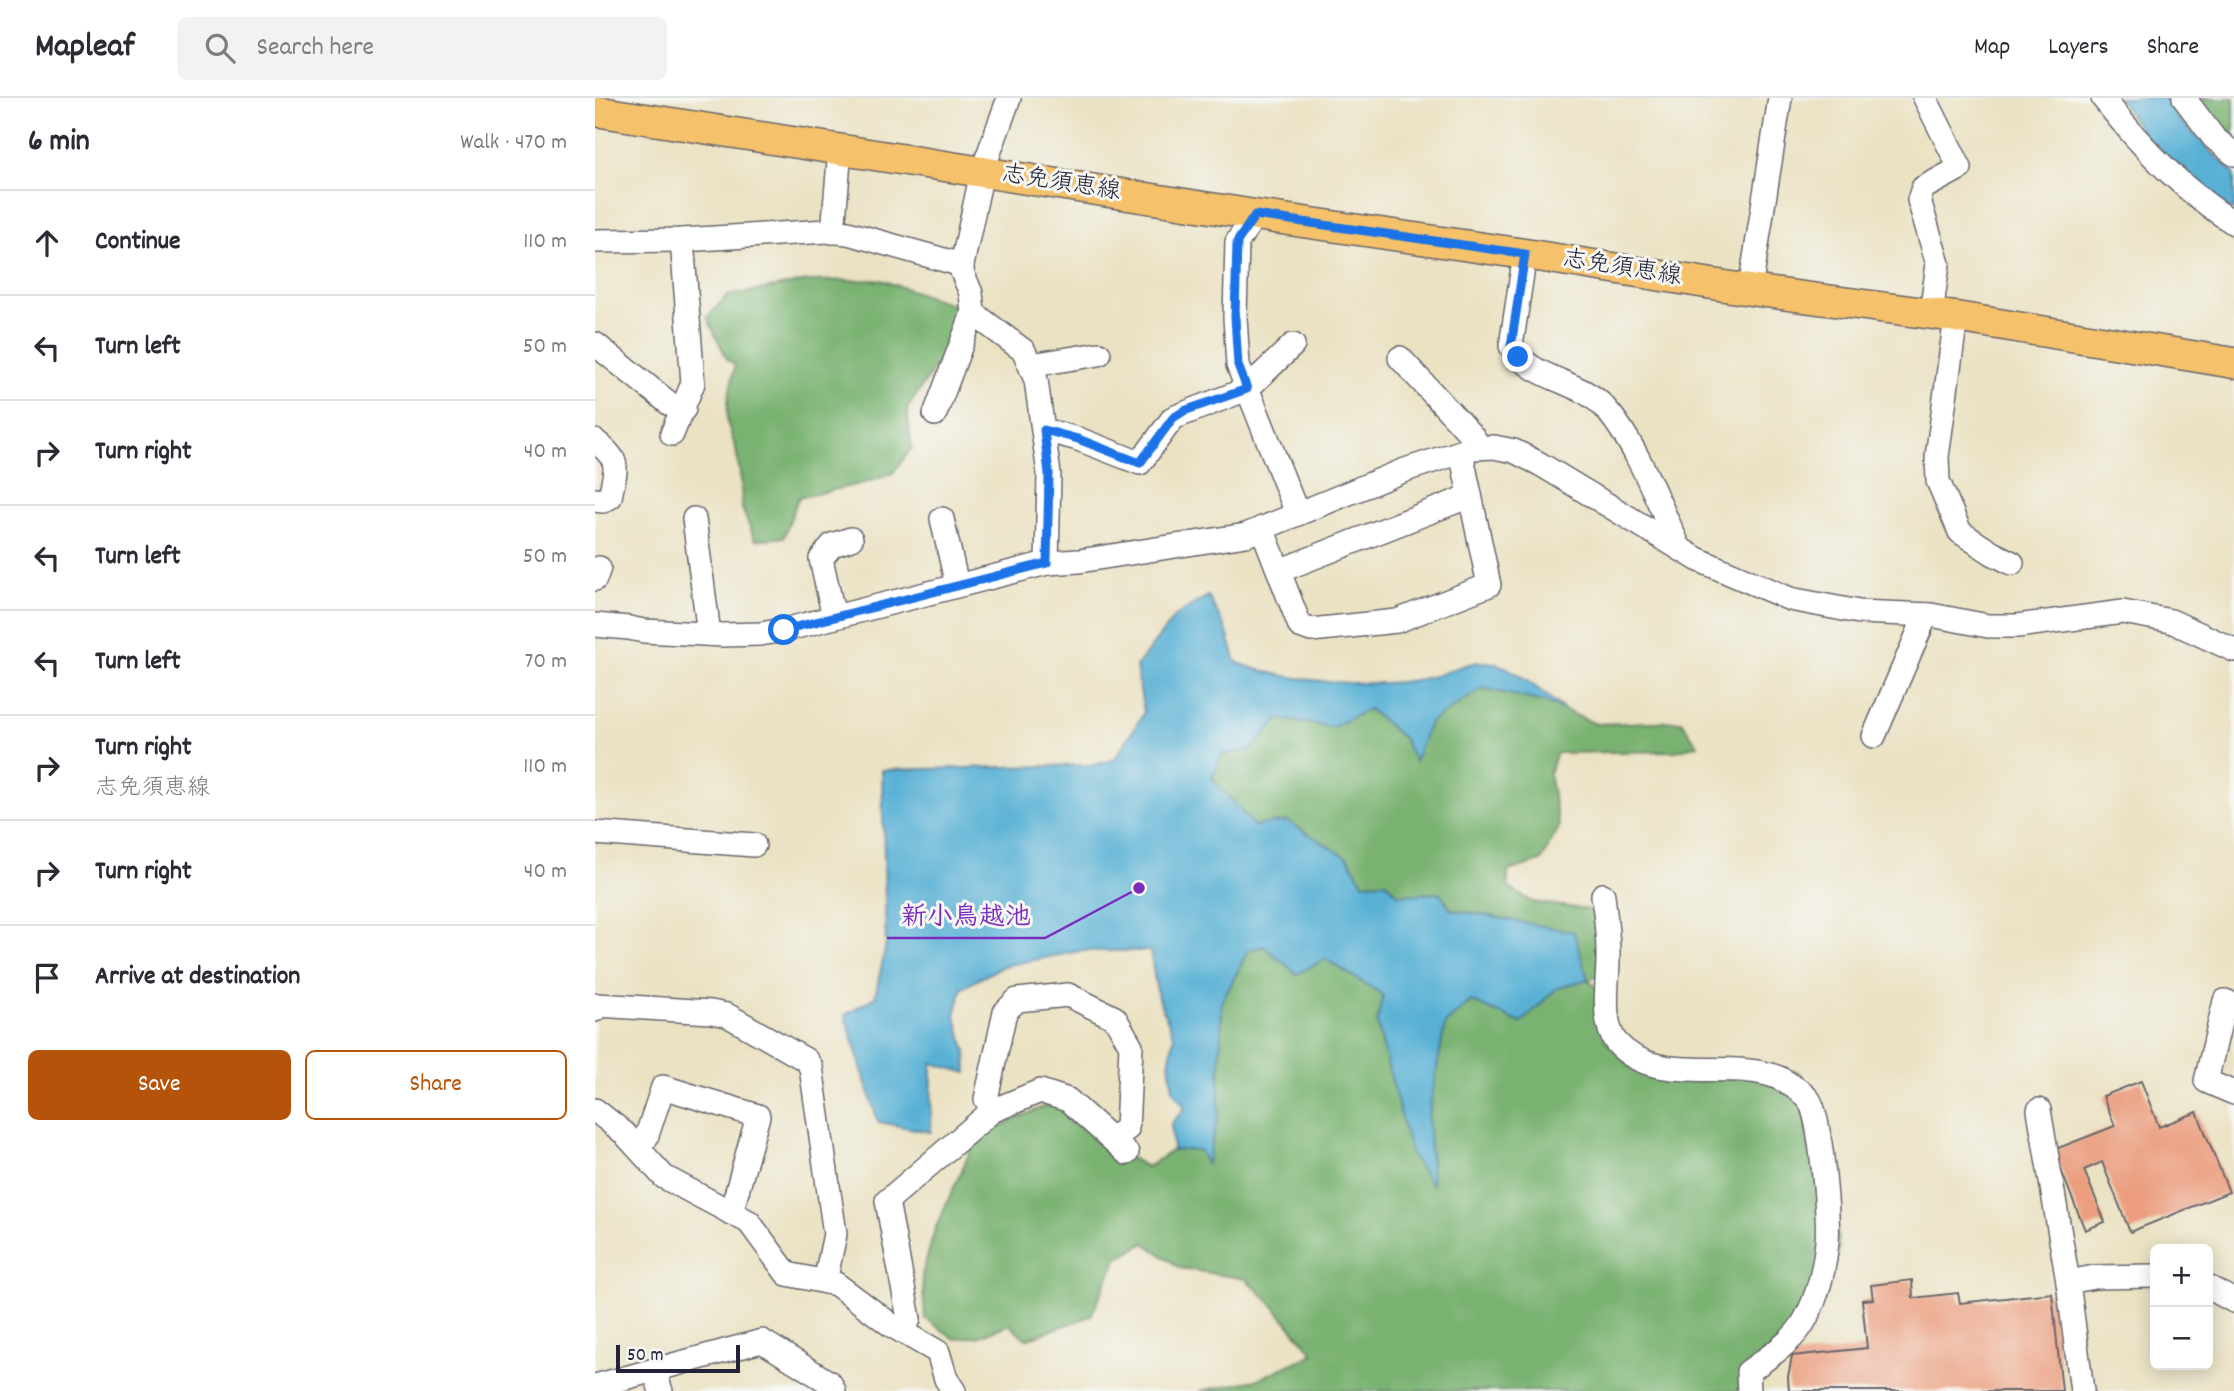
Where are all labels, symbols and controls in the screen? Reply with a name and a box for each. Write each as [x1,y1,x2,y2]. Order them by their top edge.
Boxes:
search box [177,17,667,80]
text: Mapleaf [35,25,135,72]
icon: search [201,29,239,67]
text: Search here [257,30,374,67]
text: Map [1974,31,2010,65]
text: Layers [2048,31,2109,65]
text: Share [2147,31,2199,65]
text: 6 min [28,122,90,165]
text: Walk · 470 m [460,127,567,160]
street label: 志免須恵線 [999,158,1123,210]
icon: ahead [28,224,66,262]
text: Continue [95,224,180,261]
text: 110 m [523,226,567,259]
street label: 志免須恵線 [1560,243,1684,295]
icon: left [28,329,66,367]
text: Turn left [95,329,181,366]
text: 50 m [523,331,567,364]
route end [1502,341,1533,372]
icon: right [28,434,66,472]
text: Turn right [95,434,192,471]
text: 40 m [524,436,567,469]
icon: left [28,539,66,577]
text: Turn left [95,539,181,576]
text: 50 m [523,541,567,574]
route start [768,614,799,645]
icon: left [28,644,66,682]
text: Turn left [95,644,181,681]
text: 70 m [525,646,567,679]
text: Turn right [95,730,192,767]
icon: right [28,749,66,787]
text: 110 m [523,751,567,784]
text: 志免須恵線 [95,773,210,806]
icon: right [28,854,66,892]
text: Turn right [95,854,192,891]
text: 40 m [524,856,567,889]
callout: 新小鳥越池 [887,891,1045,938]
text: 新小鳥越池 [901,900,1031,937]
icon: arrive [28,959,66,997]
text: Arrive at destination [95,959,300,996]
button: Save [28,1050,291,1120]
button: Share [305,1050,567,1120]
map controls [2150,1244,2213,1370]
button: + [2150,1244,2213,1307]
button: − [2150,1307,2213,1370]
scale bar [616,1342,740,1374]
text: 50 m [627,1343,664,1370]

